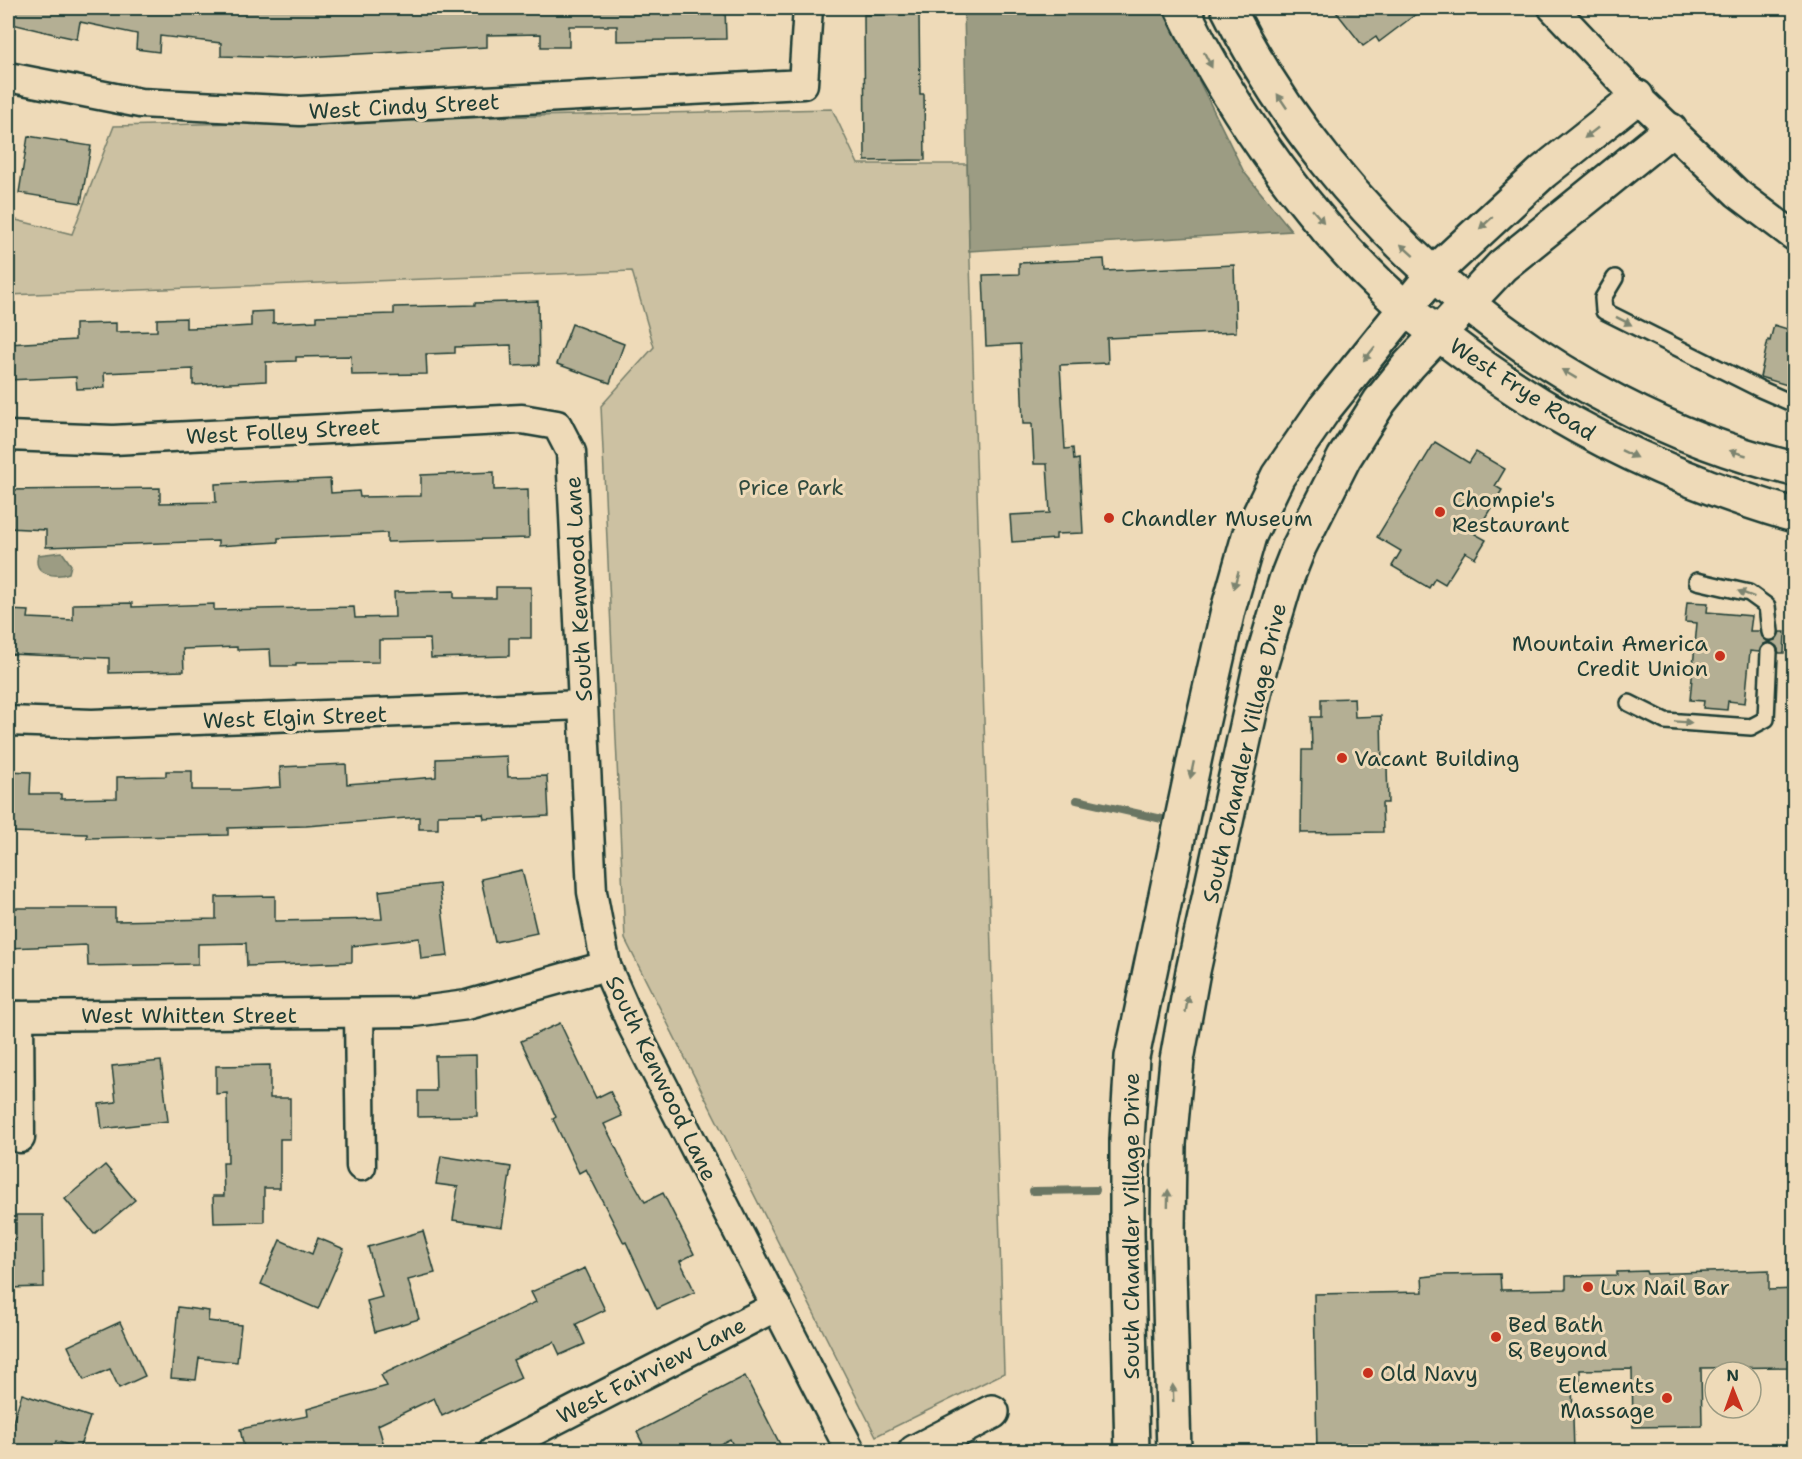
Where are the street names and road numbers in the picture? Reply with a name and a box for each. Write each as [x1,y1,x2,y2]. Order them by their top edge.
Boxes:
street label: West Cindy Street [308,87,500,126]
street label: West Frye Road [1444,331,1601,448]
street label: West Folley Street [185,412,381,451]
street label: South Kenwood Lane [558,476,599,702]
street label: South Chandler Village Drive [1196,600,1293,906]
street label: West Elgin Street [202,700,388,735]
street label: South Kenwood Lane [599,970,724,1186]
street label: West Whitten Street [81,1001,297,1030]
street label: South Chandler Village Drive [1117,1072,1146,1380]
street label: West Fairview Lane [552,1310,751,1431]

